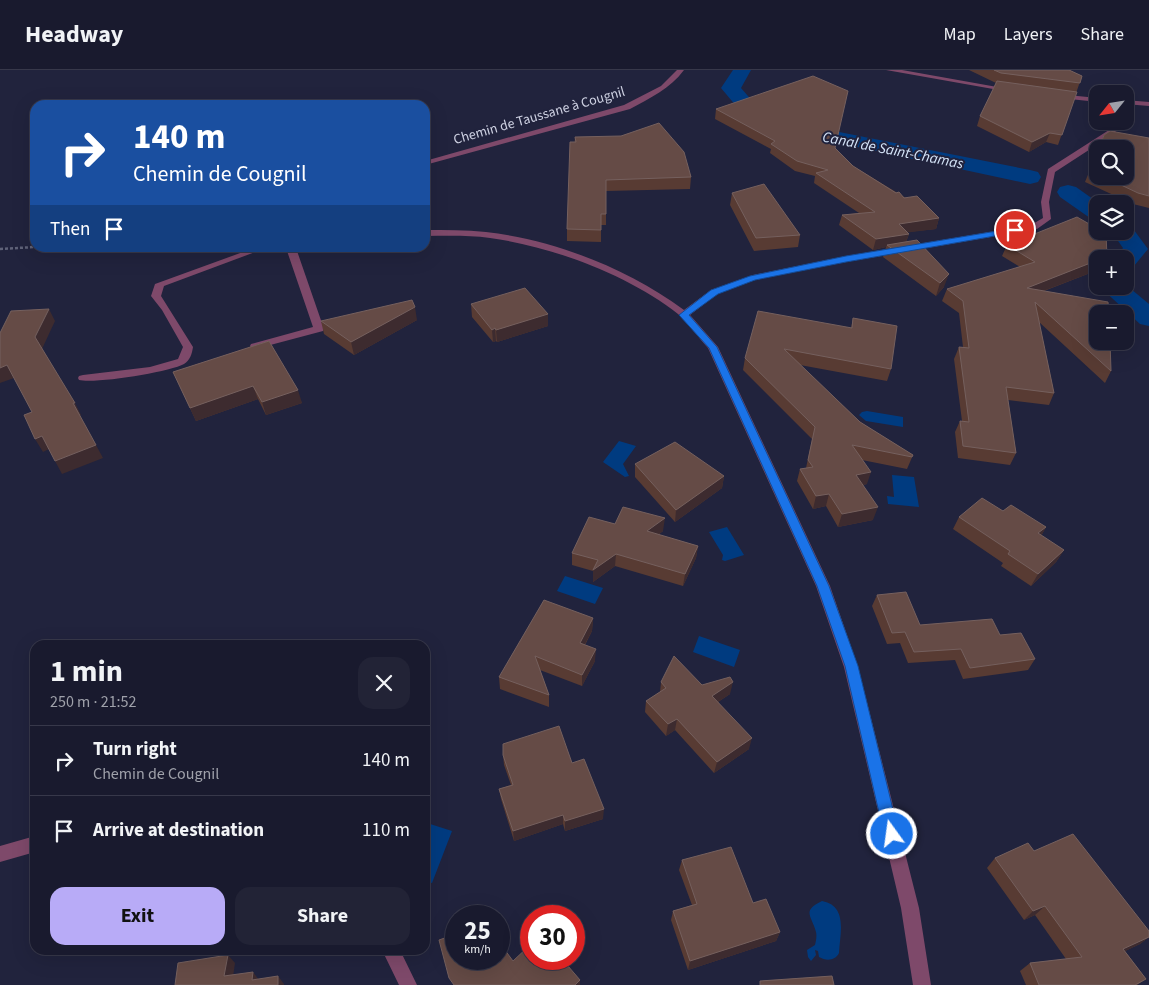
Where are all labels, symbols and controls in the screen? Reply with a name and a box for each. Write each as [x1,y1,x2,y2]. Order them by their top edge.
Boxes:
text: Headway [25,17,123,52]
text: Map [944,22,976,47]
text: Layers [1004,22,1053,47]
text: Share [1081,22,1124,47]
street label: Chemin de Taussane à Cougnil [451,82,628,150]
north arrow [1089,85,1134,130]
map controls [1089,85,1134,350]
text: 140 m [133,112,225,162]
icon: right [50,120,115,185]
water label: Canal de Saint-Chamas [821,127,965,174]
button: search [1089,140,1134,185]
text: Chemin de Cougnil [133,158,307,190]
button: layers [1089,195,1134,240]
pin [994,209,1036,251]
icon: arrive [100,215,128,243]
text: Then [50,216,90,243]
icon: arrive [1001,216,1029,244]
button: + [1089,250,1134,295]
button: − [1089,305,1134,350]
text: 1 min [50,650,123,693]
button: close [358,657,410,709]
text: 250 m · 21:52 [50,691,137,713]
text: Turn right [93,736,177,763]
icon: right [50,747,78,775]
text: 140 m [362,747,410,774]
text: Chemin de Cougnil [93,763,219,785]
position arrow [865,807,917,859]
icon: arrive [50,817,78,845]
text: Arrive at destination [93,817,264,844]
text: 110 m [362,817,410,844]
button: Exit [50,887,225,945]
button: Share [235,887,410,945]
speed limit sign: 30 [520,905,585,970]
text: 25 [464,913,491,949]
text: km/h [464,941,491,958]

